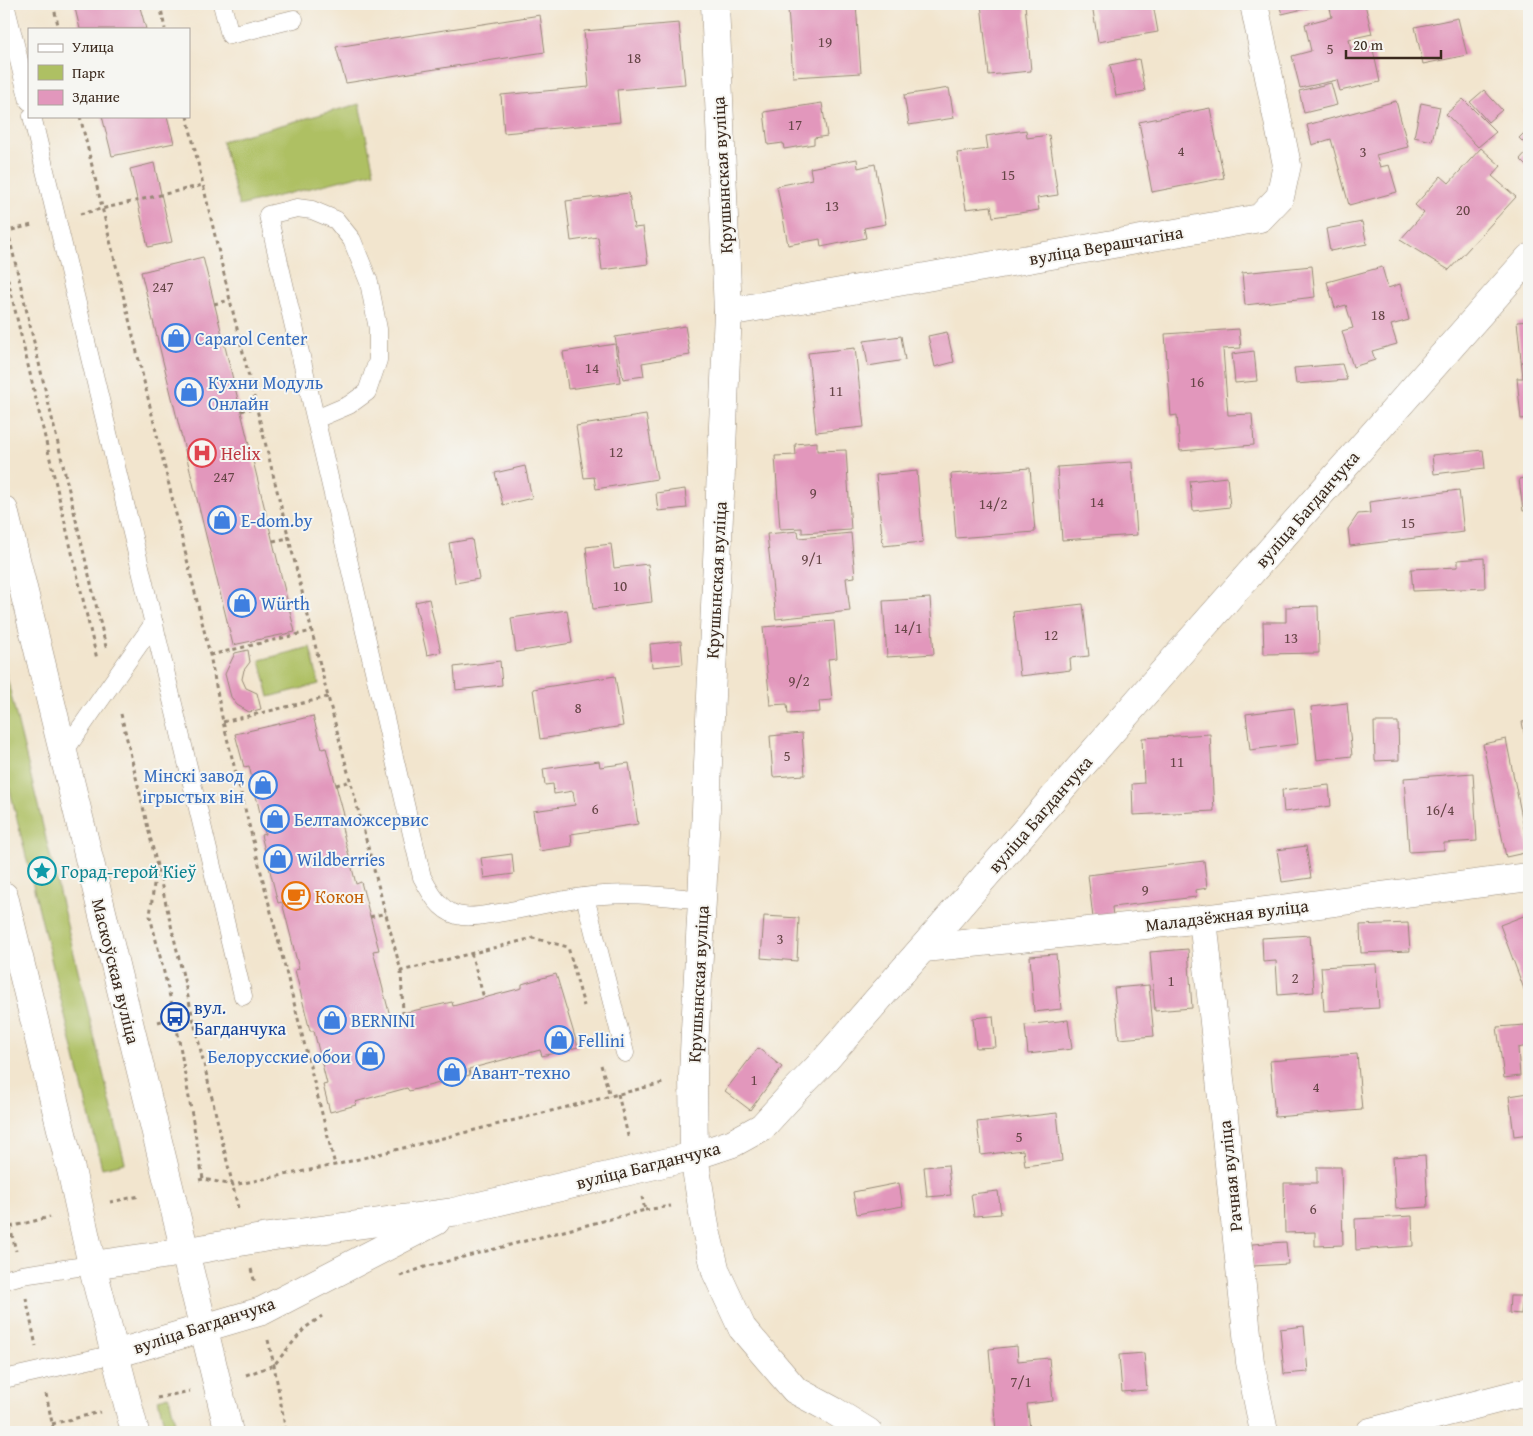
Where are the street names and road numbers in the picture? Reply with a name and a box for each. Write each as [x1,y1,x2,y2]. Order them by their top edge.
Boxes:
street label: Крушынская вуліца [704,95,740,254]
street label: вуліца Верашчагіна [1027,218,1186,272]
street label: вуліца Багданчука [1248,444,1366,574]
street label: Крушынская вуліца [698,500,734,659]
street label: вуліца Багданчука [981,749,1099,879]
street label: Маладзёжная вуліца [1144,892,1311,938]
street label: Маскоўская вуліца [85,895,147,1047]
street label: Крушынская вуліца [680,904,716,1063]
street label: Рачная вуліца [1211,1119,1249,1233]
street label: вуліца Багданчука [573,1134,723,1196]
street label: вуліца Багданчука [130,1289,279,1361]

